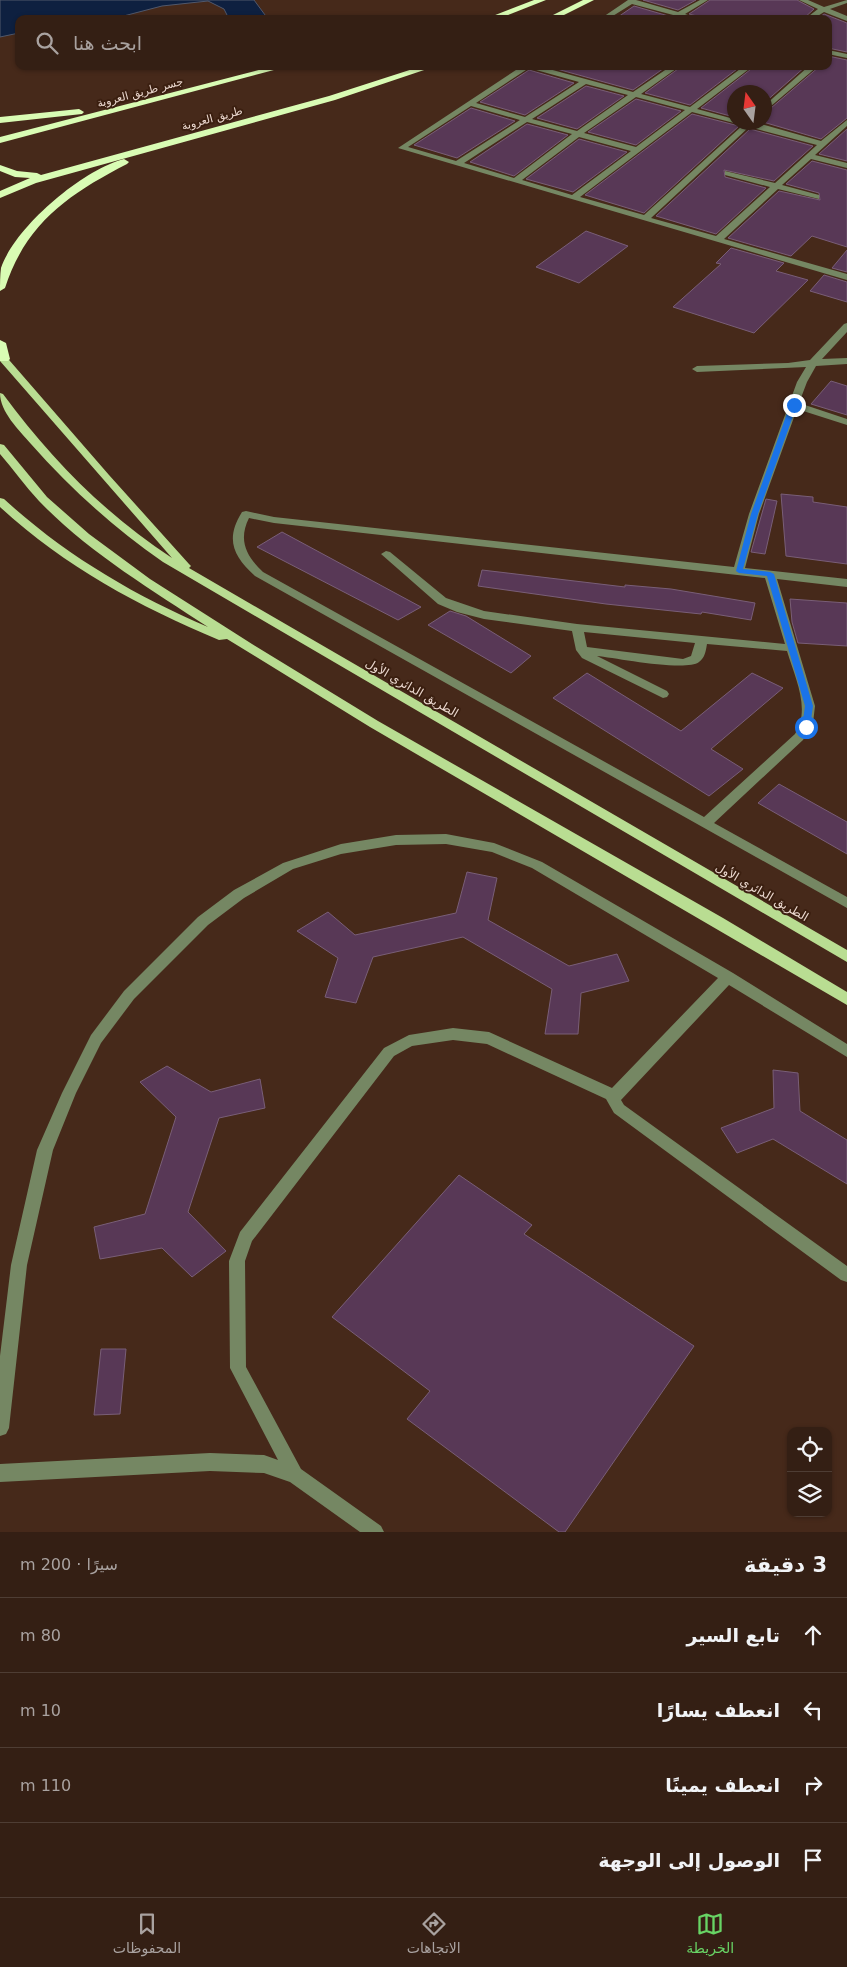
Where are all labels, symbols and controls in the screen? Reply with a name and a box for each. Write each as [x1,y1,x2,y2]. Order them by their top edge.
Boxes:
search box [15,15,832,70]
icon: search [33,29,61,57]
text: ابحث هنا [73,32,142,54]
street label: جسر طريق العروبة [96,75,185,111]
north arrow [727,85,772,130]
street label: طريق العروبة [180,104,245,134]
route end [783,394,806,417]
street label: الطريق الدائري الأول [362,655,462,721]
route start [795,716,818,739]
street label: الطريق الدائري الأول [712,859,812,925]
map controls [787,1427,832,1517]
button: locate [787,1427,832,1472]
button: layers [787,1472,832,1517]
text: 3 دقيقة [744,1553,827,1577]
text: سيرًا · 200 m [20,1555,118,1574]
icon: ahead [799,1621,827,1649]
text: تابع السير [686,1624,780,1646]
text: 80 m [20,1626,61,1645]
icon: left [799,1696,827,1724]
text: انعطف يسارًا [657,1699,780,1721]
text: 10 m [20,1701,61,1720]
icon: right [799,1771,827,1799]
text: انعطف يمينًا [665,1774,780,1796]
text: 110 m [20,1776,71,1795]
icon: arrive [799,1846,827,1874]
text: الوصول إلى الوجهة [598,1849,780,1871]
tab: المحفوظات [113,1910,181,1956]
tab: الاتجاهات [407,1910,461,1956]
tab: الخريطة [686,1910,734,1956]

